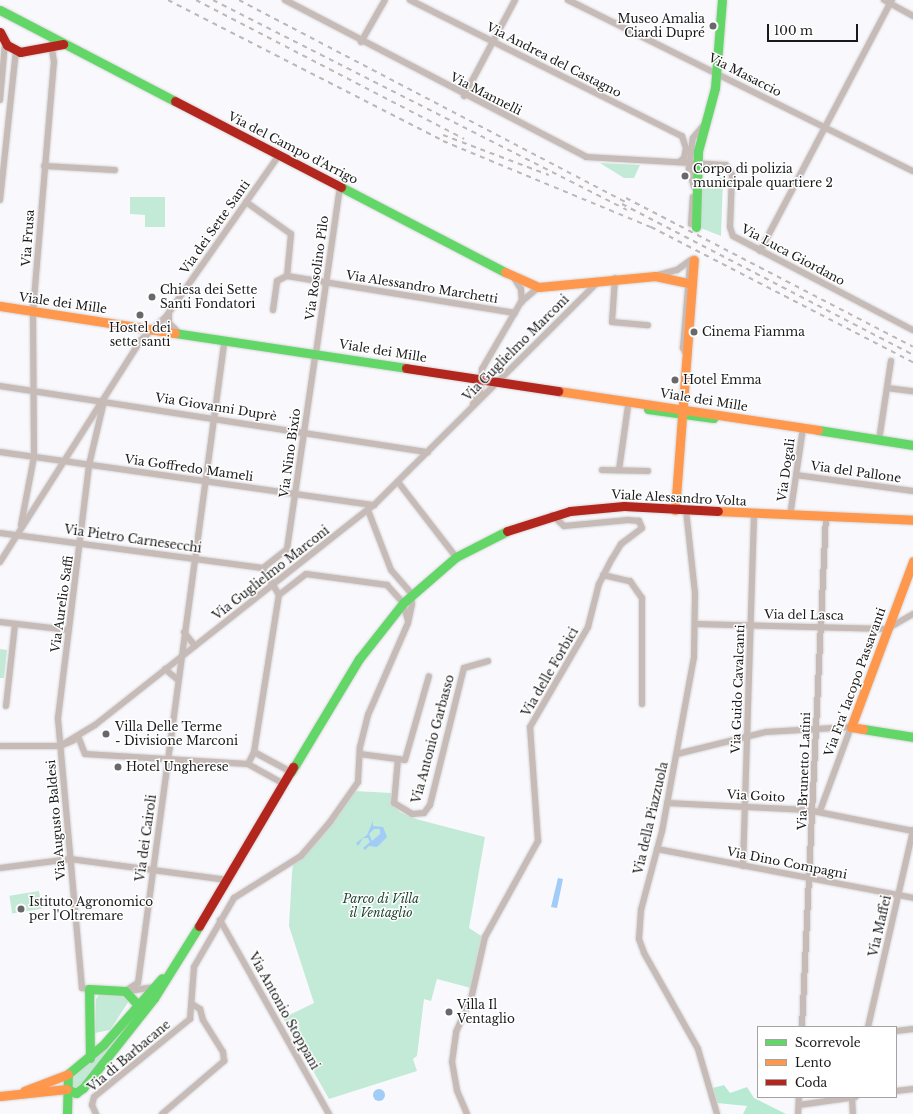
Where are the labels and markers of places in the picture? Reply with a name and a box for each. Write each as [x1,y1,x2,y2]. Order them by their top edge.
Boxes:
place label: Museo Amalia Ciardi Dupré [617,12,705,40]
marker: Museo Amalia Ciardi Dupré [708,21,718,31]
place label: Corpo di polizia municipale quartiere 2 [693,162,833,190]
marker: Corpo di polizia municipale quartiere 2 [680,171,690,181]
place label: Chiesa dei Sette Santi Fondatori [160,283,257,311]
marker: Chiesa dei Sette Santi Fondatori [147,292,157,302]
marker: Hostel dei sette santi [135,310,145,320]
place label: Hostel dei sette santi [109,321,171,349]
place label: Cinema Fiamma [702,325,805,339]
marker: Cinema Fiamma [689,327,699,337]
place label: Hotel Emma [683,373,761,387]
marker: Hotel Emma [670,375,680,385]
place label: Villa Delle Terme - Divisione Marconi [115,720,238,748]
marker: Villa Delle Terme - Divisione Marconi [100,728,112,740]
place label: Hotel Ungherese [126,760,229,774]
marker: Hotel Ungherese [113,762,123,772]
place label: Istituto Agronomico per l'Oltremare [29,895,154,923]
marker: Istituto Agronomico per l'Oltremare [16,904,26,914]
place label: Villa Il Ventaglio [457,998,515,1026]
marker: Villa Il Ventaglio [444,1007,454,1017]

